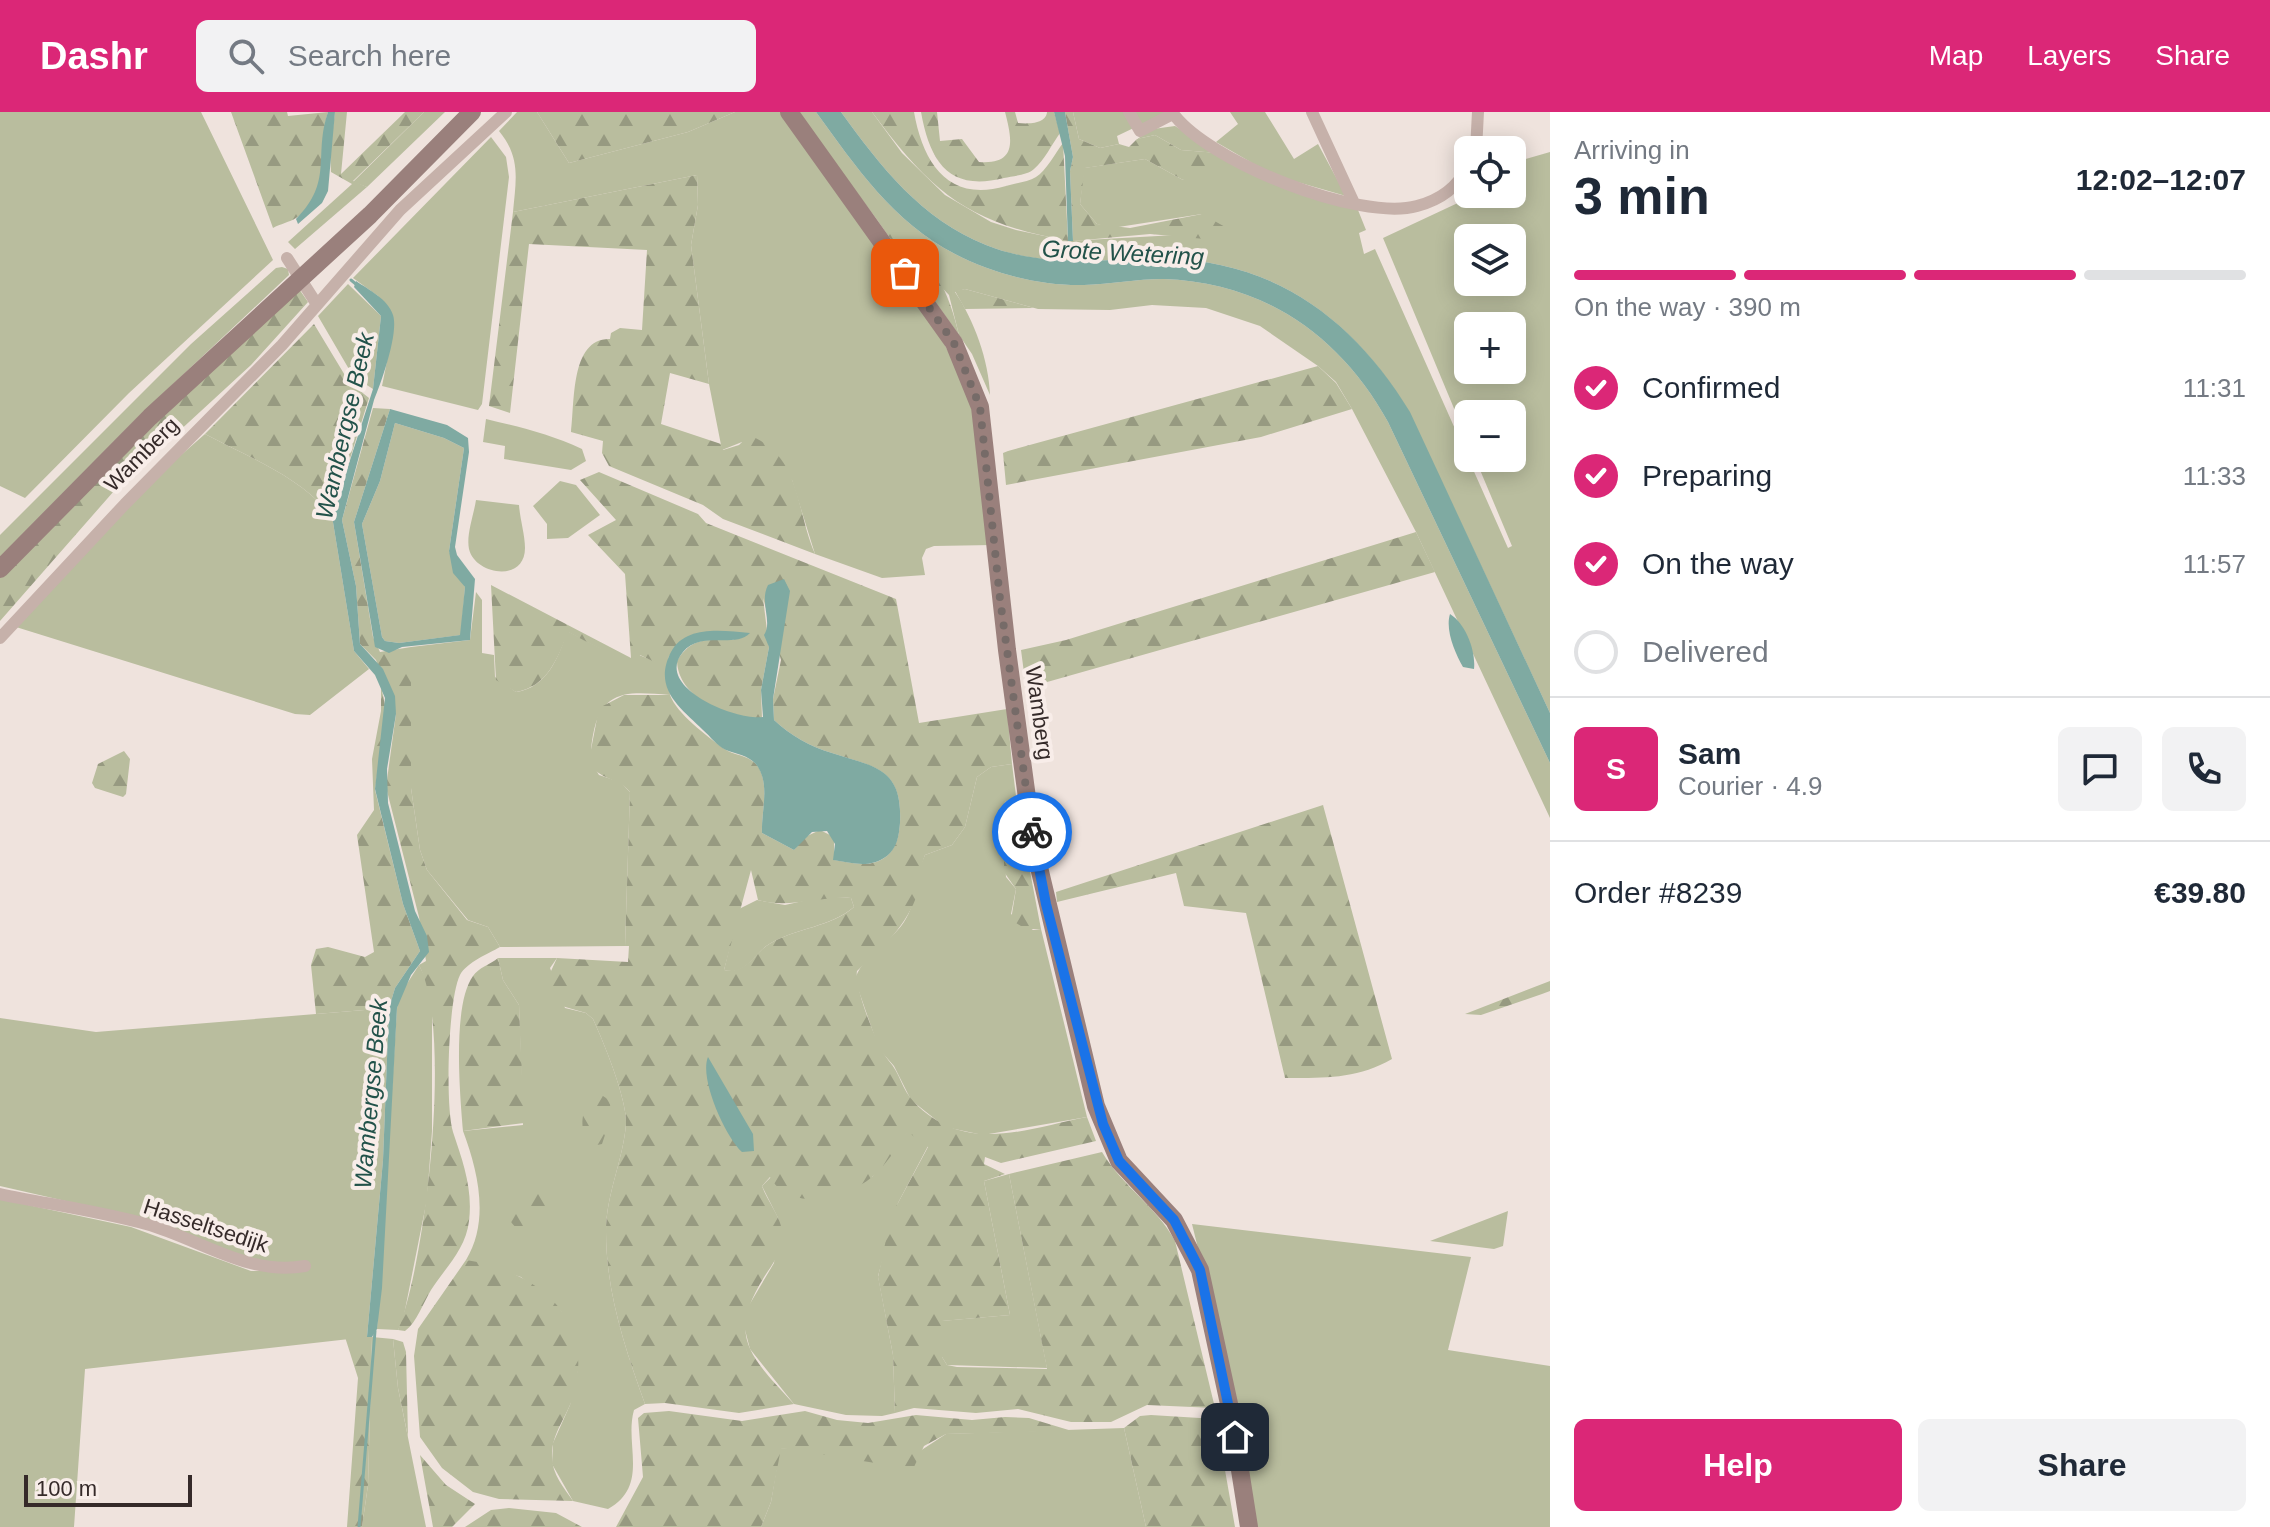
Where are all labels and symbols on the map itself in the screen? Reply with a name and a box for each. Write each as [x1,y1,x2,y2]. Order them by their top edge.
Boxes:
water label: Grote Wetering [1041,235,1205,270]
pin [871,239,939,307]
water label: Wambergse Beek [310,328,380,522]
street label: Wamberg [99,412,184,497]
street label: Wamberg [1021,665,1058,762]
courier [992,792,1072,872]
water label: Wambergse Beek [349,996,392,1190]
street label: Hasseltsedijk [140,1194,272,1258]
pin [1201,1403,1269,1471]
scale bar [24,1471,192,1507]

